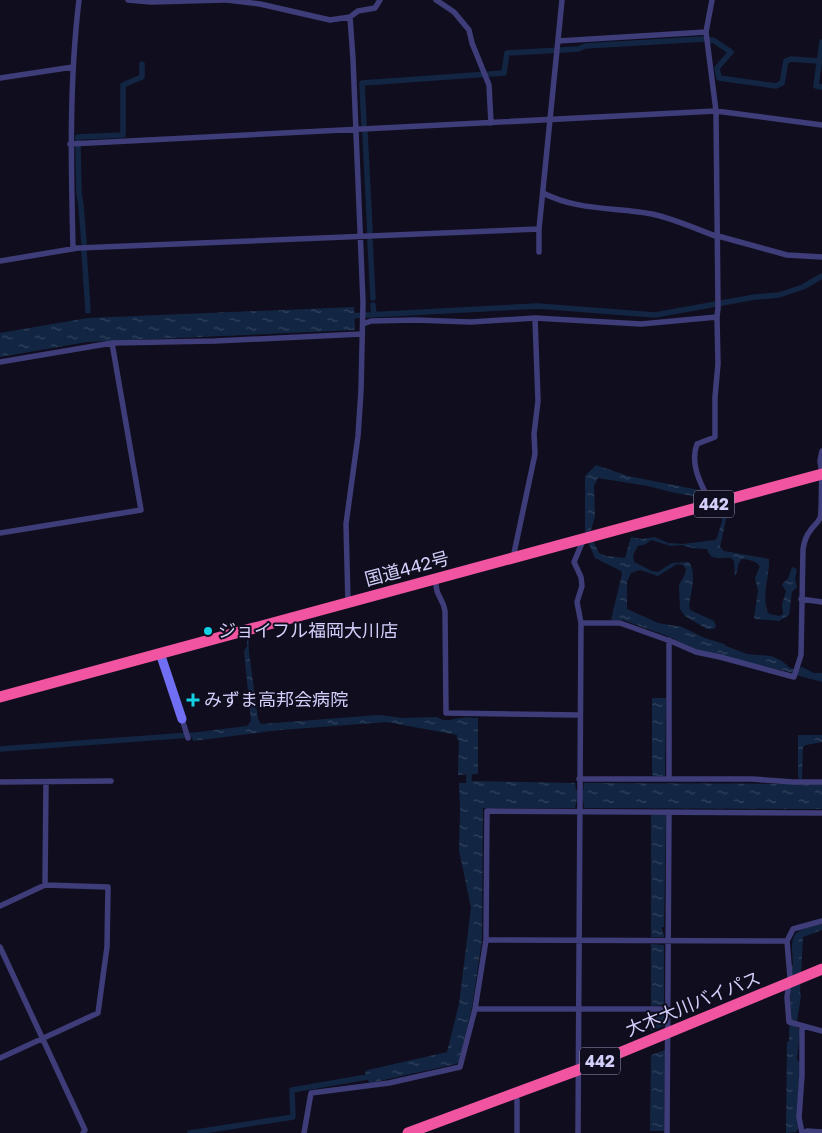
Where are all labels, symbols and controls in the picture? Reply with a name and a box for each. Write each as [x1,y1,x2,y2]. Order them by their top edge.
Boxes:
road number: 442 [694,490,734,518]
street label: 国道442号 [362,546,451,590]
place label: ジョイフル福岡大川店 [218,619,398,641]
marker: ジョイフル福岡大川店 [202,625,214,637]
place label: みずま高邦会病院 [204,688,348,710]
marker: みずま高邦会病院 [186,693,200,707]
street label: 大木大川バイパス [622,966,763,1040]
road number: 442 [580,1048,620,1074]

